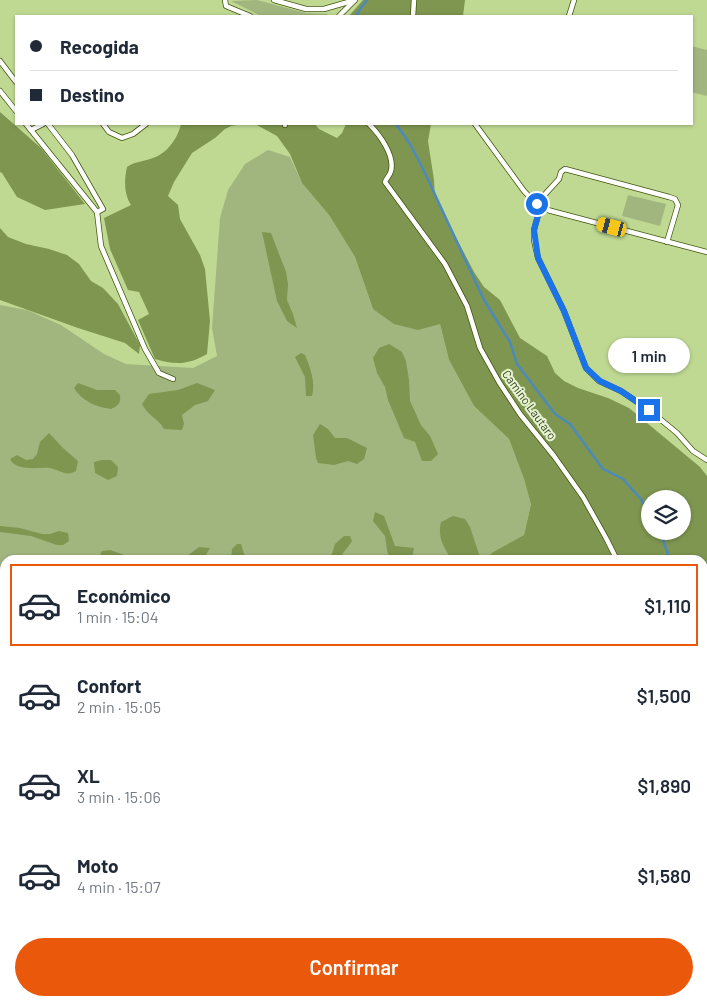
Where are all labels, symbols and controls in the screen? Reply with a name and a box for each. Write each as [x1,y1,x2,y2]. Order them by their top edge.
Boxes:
text: Recogida [60,35,139,58]
text: Destino [60,83,125,106]
route start [526,193,548,215]
car [595,216,628,238]
callout: 1 min [608,338,690,372]
text: 1 min [632,346,666,365]
street label: Camino Lautaro [500,367,560,442]
route end [638,399,660,421]
map controls [641,490,691,540]
button: layers [641,490,691,540]
icon: car [17,583,62,628]
text: Económico [77,584,171,607]
text: $1,110 [644,594,691,617]
text: 1 min · 15:04 [77,607,159,626]
icon: car [17,673,62,718]
text: Confort [77,674,141,697]
text: $1,500 [637,684,691,707]
text: 2 min · 15:05 [77,697,161,716]
icon: car [17,763,62,808]
text: XL [77,764,100,787]
text: $1,890 [638,774,691,797]
text: 3 min · 15:06 [77,787,161,806]
icon: car [17,853,62,898]
text: Moto [77,854,119,877]
text: $1,580 [637,864,691,887]
text: 4 min · 15:07 [77,877,161,896]
button: Confirmar [15,938,693,996]

